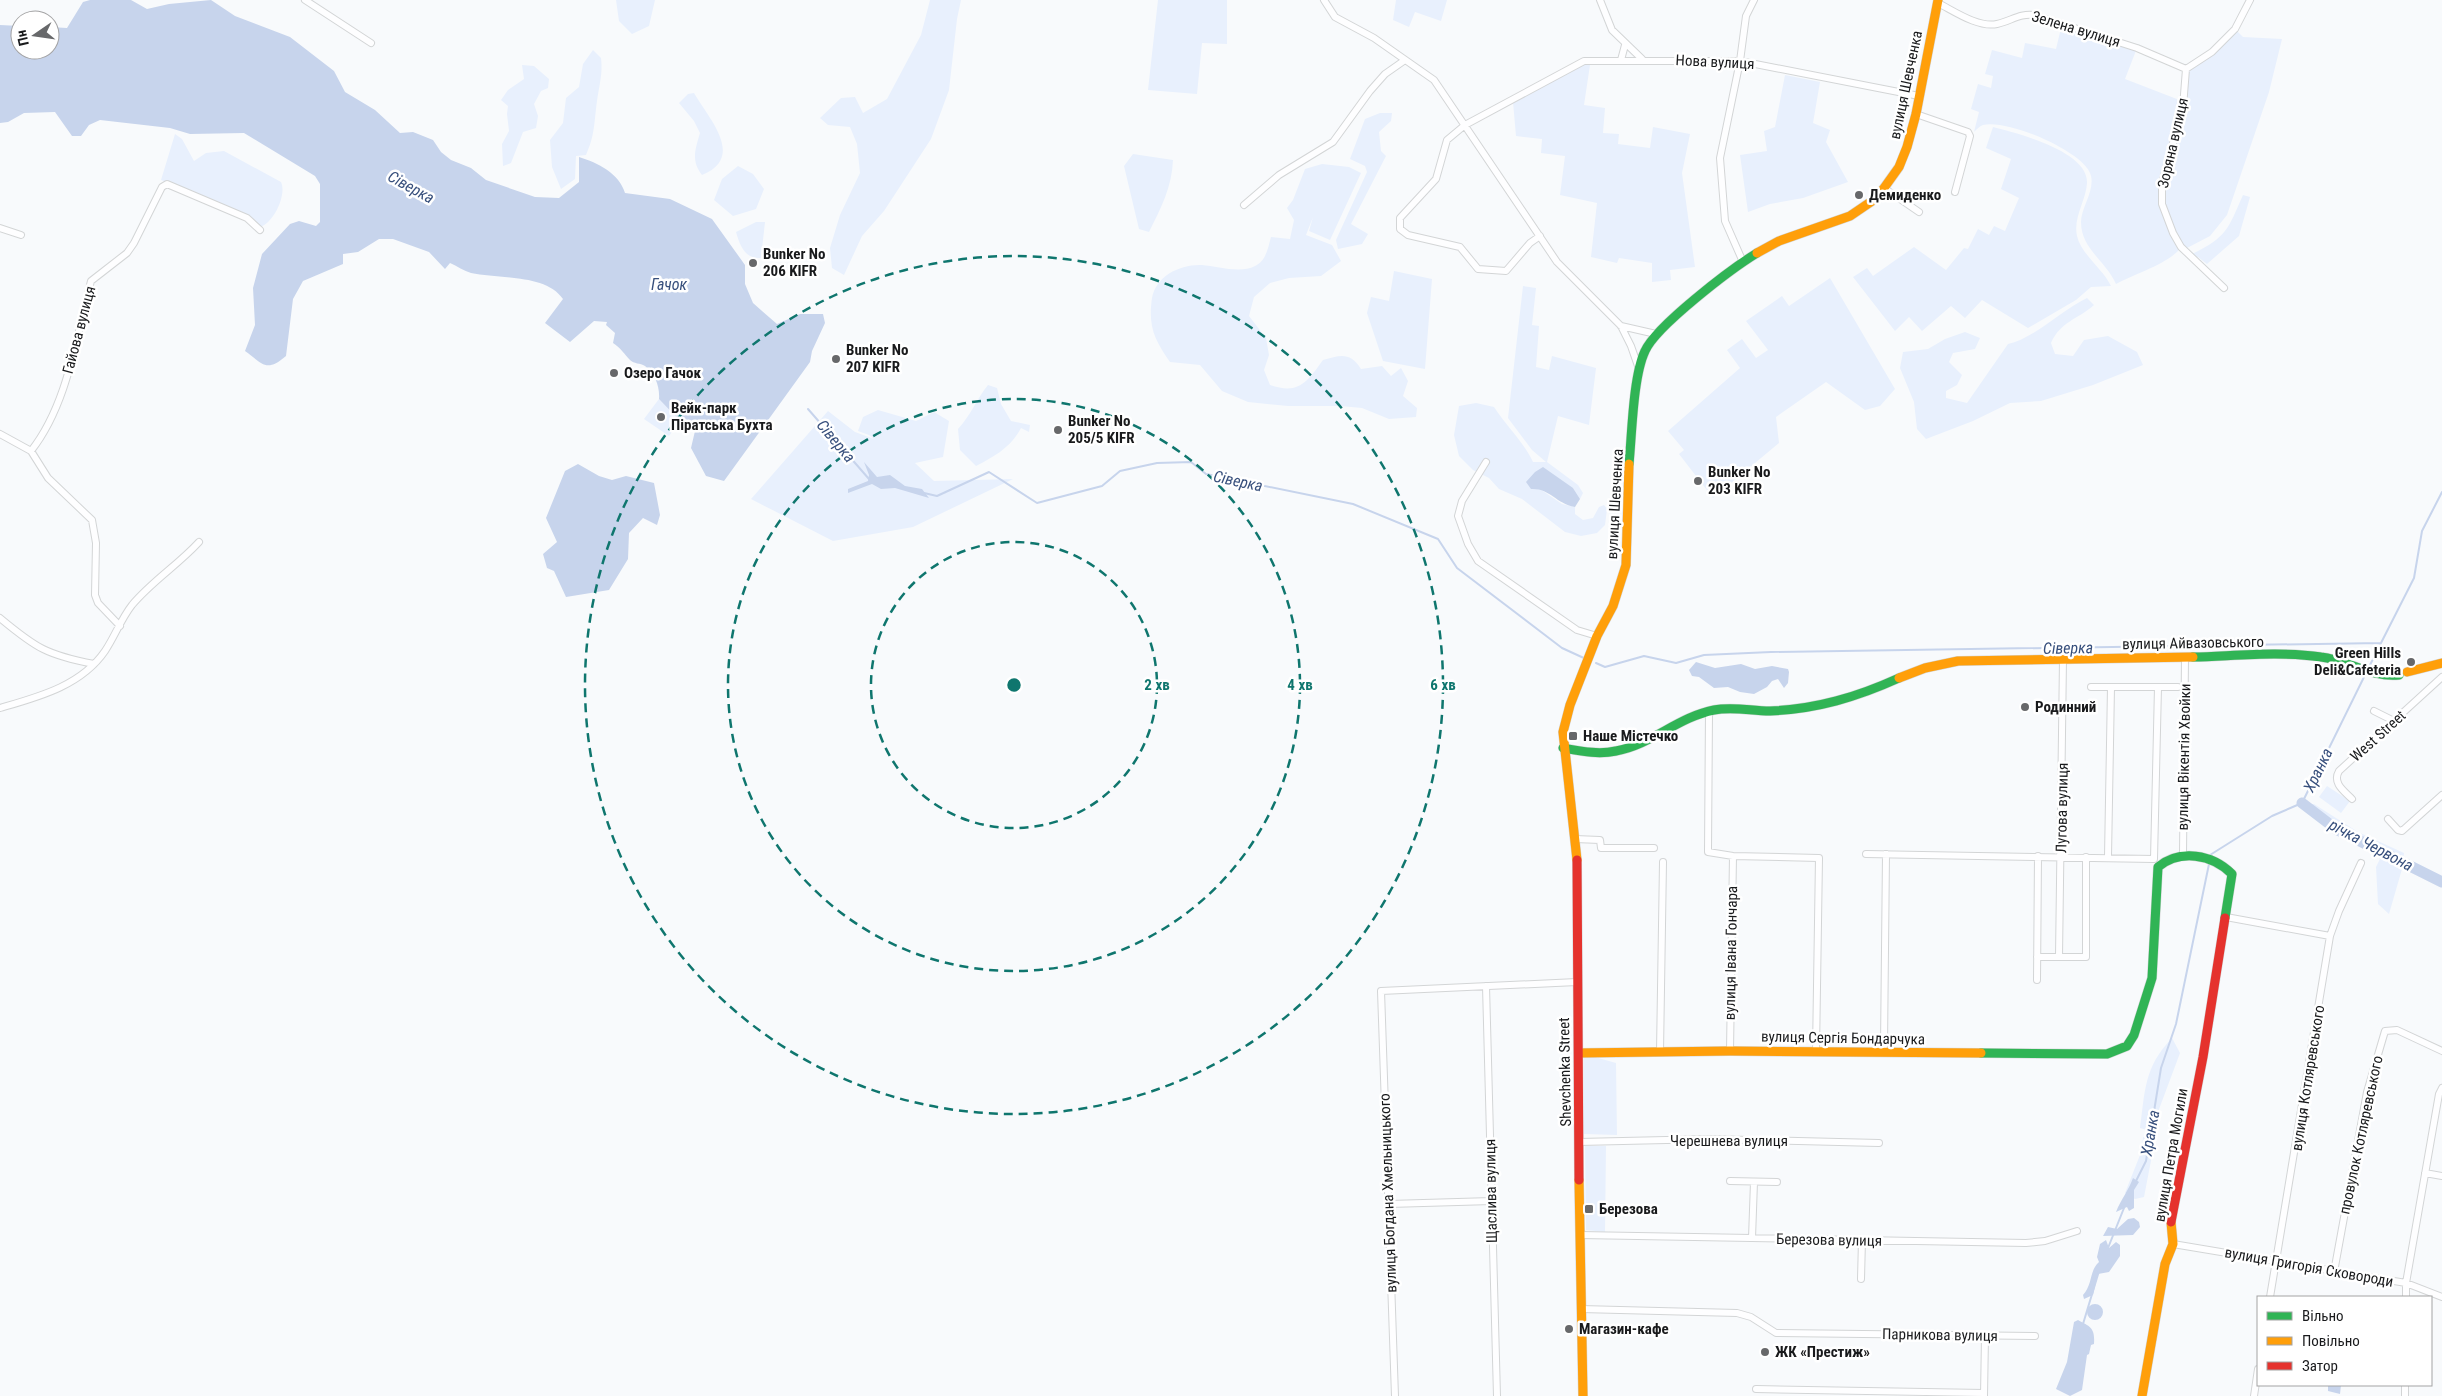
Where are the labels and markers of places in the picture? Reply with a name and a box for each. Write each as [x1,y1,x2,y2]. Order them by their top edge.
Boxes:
place label: Демиденко [1869,186,1941,204]
marker: Демиденко [1853,189,1865,201]
place label: Bunker No 206 KIFR [763,245,825,280]
marker: Bunker No 206 KIFR [747,257,759,269]
place label: Bunker No 207 KIFR [846,341,908,376]
marker: Bunker No 207 KIFR [830,353,842,365]
place label: Озеро Гачок [624,364,701,382]
marker: Озеро Гачок [608,367,620,379]
place label: Вейк-парк Піратська Бухта [671,399,773,434]
marker: Вейк-парк Піратська Бухта [655,411,667,423]
place label: Bunker No 205/5 KIFR [1068,412,1135,447]
marker: Bunker No 205/5 KIFR [1052,424,1064,436]
place label: Bunker No 203 KIFR [1708,463,1770,498]
marker: Bunker No 203 KIFR [1692,475,1704,487]
place label: Green Hills Deli&Cafeteria [2314,644,2401,679]
marker: Green Hills Deli&Cafeteria [2405,656,2417,668]
centre of rings [1005,676,1023,694]
place label: Родинний [2035,698,2096,716]
marker: Родинний [2019,701,2031,713]
place label: Наше Містечко [1583,727,1678,745]
marker: Наше Містечко [1567,730,1579,742]
place label: Березова [1599,1200,1658,1218]
marker: Березова [1583,1203,1595,1215]
place label: Магазин-кафе [1579,1320,1669,1338]
marker: Магазин-кафе [1563,1323,1575,1335]
place label: ЖК «Престиж» [1775,1343,1870,1361]
marker: ЖК «Престиж» [1759,1346,1771,1358]

